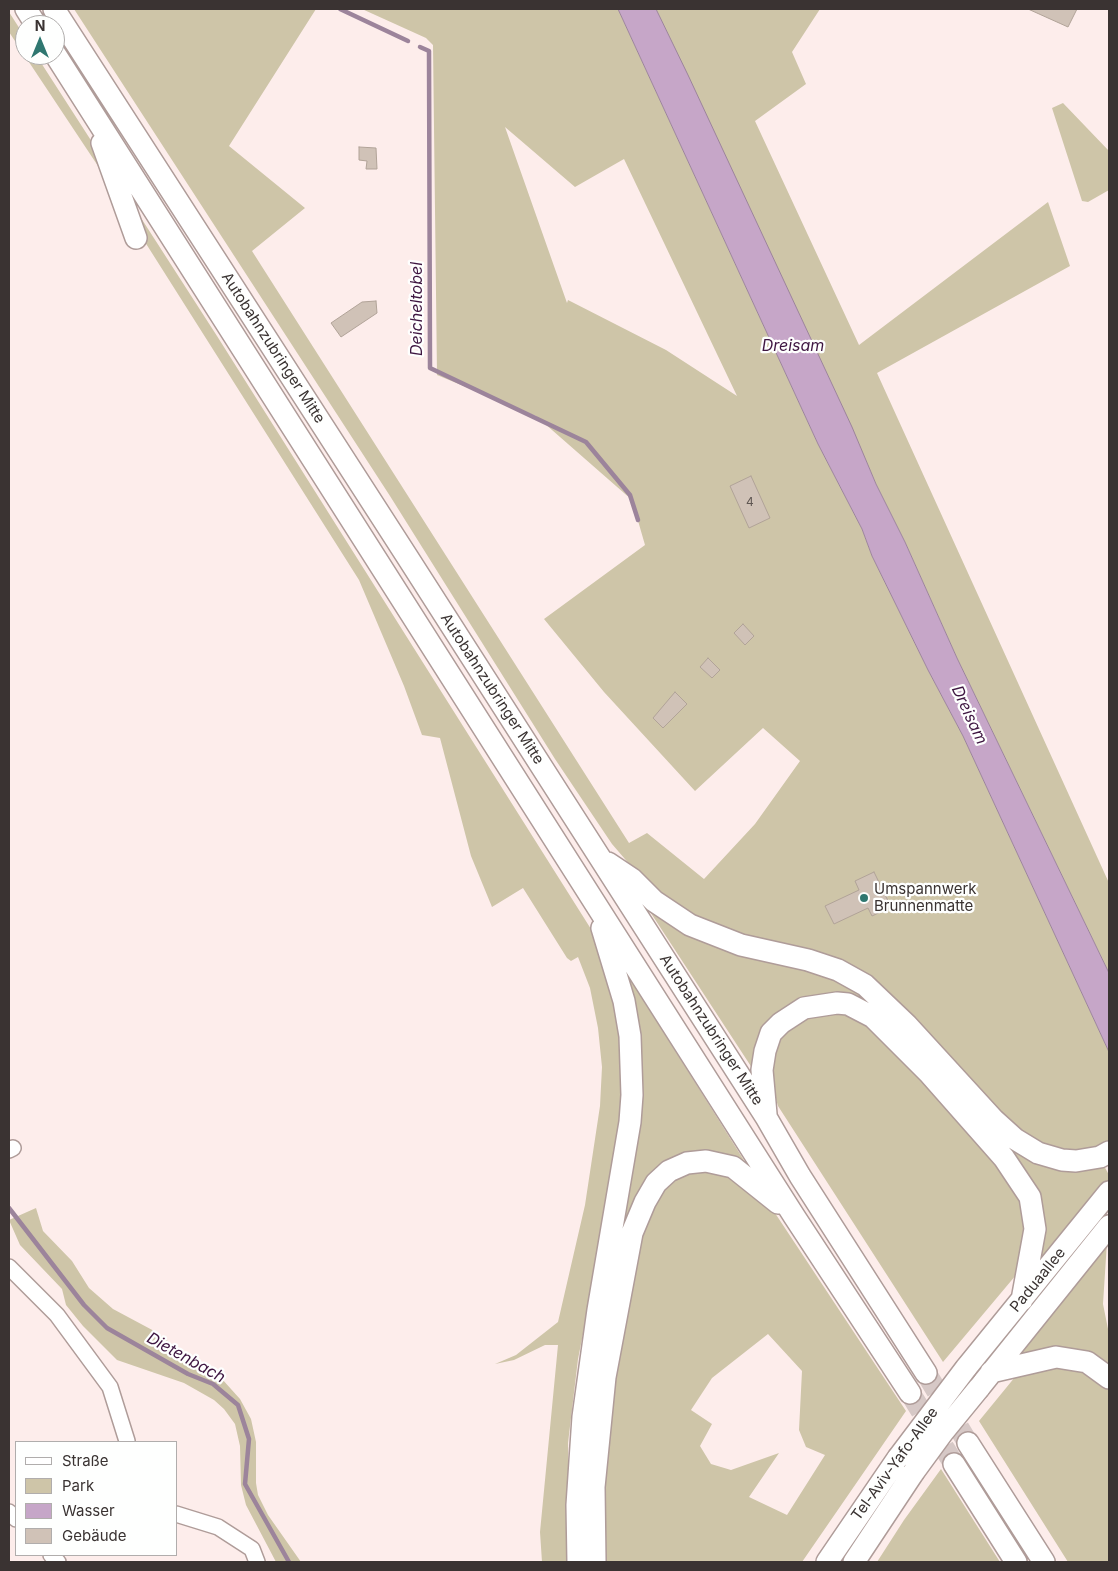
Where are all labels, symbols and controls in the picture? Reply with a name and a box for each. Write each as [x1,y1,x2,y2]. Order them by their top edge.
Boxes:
north arrow [15,15,65,65]
text: N [35,17,45,34]
water label: Deicheltobel [407,262,427,356]
street label: Autobahnzubringer Mitte [217,269,329,427]
water label: Dreisam [762,336,824,356]
house number: 4 [746,495,754,509]
street label: Autobahnzubringer Mitte [436,610,548,768]
water label: Dreisam [947,683,991,747]
place label: Umspannwerk Brunnenmatte [874,880,977,915]
marker: Umspannwerk Brunnenmatte [858,892,870,904]
street label: Autobahnzubringer Mitte [655,951,767,1109]
street label: Paduaallee [1007,1244,1069,1316]
water label: Dietenbach [143,1329,229,1387]
street label: Tel-Aviv-Yafo-Allee [848,1404,942,1524]
legend [15,1441,178,1556]
text: Straße [62,1451,109,1470]
text: Park [62,1476,94,1495]
text: Wasser [62,1501,115,1520]
text: Gebäude [62,1526,127,1545]

